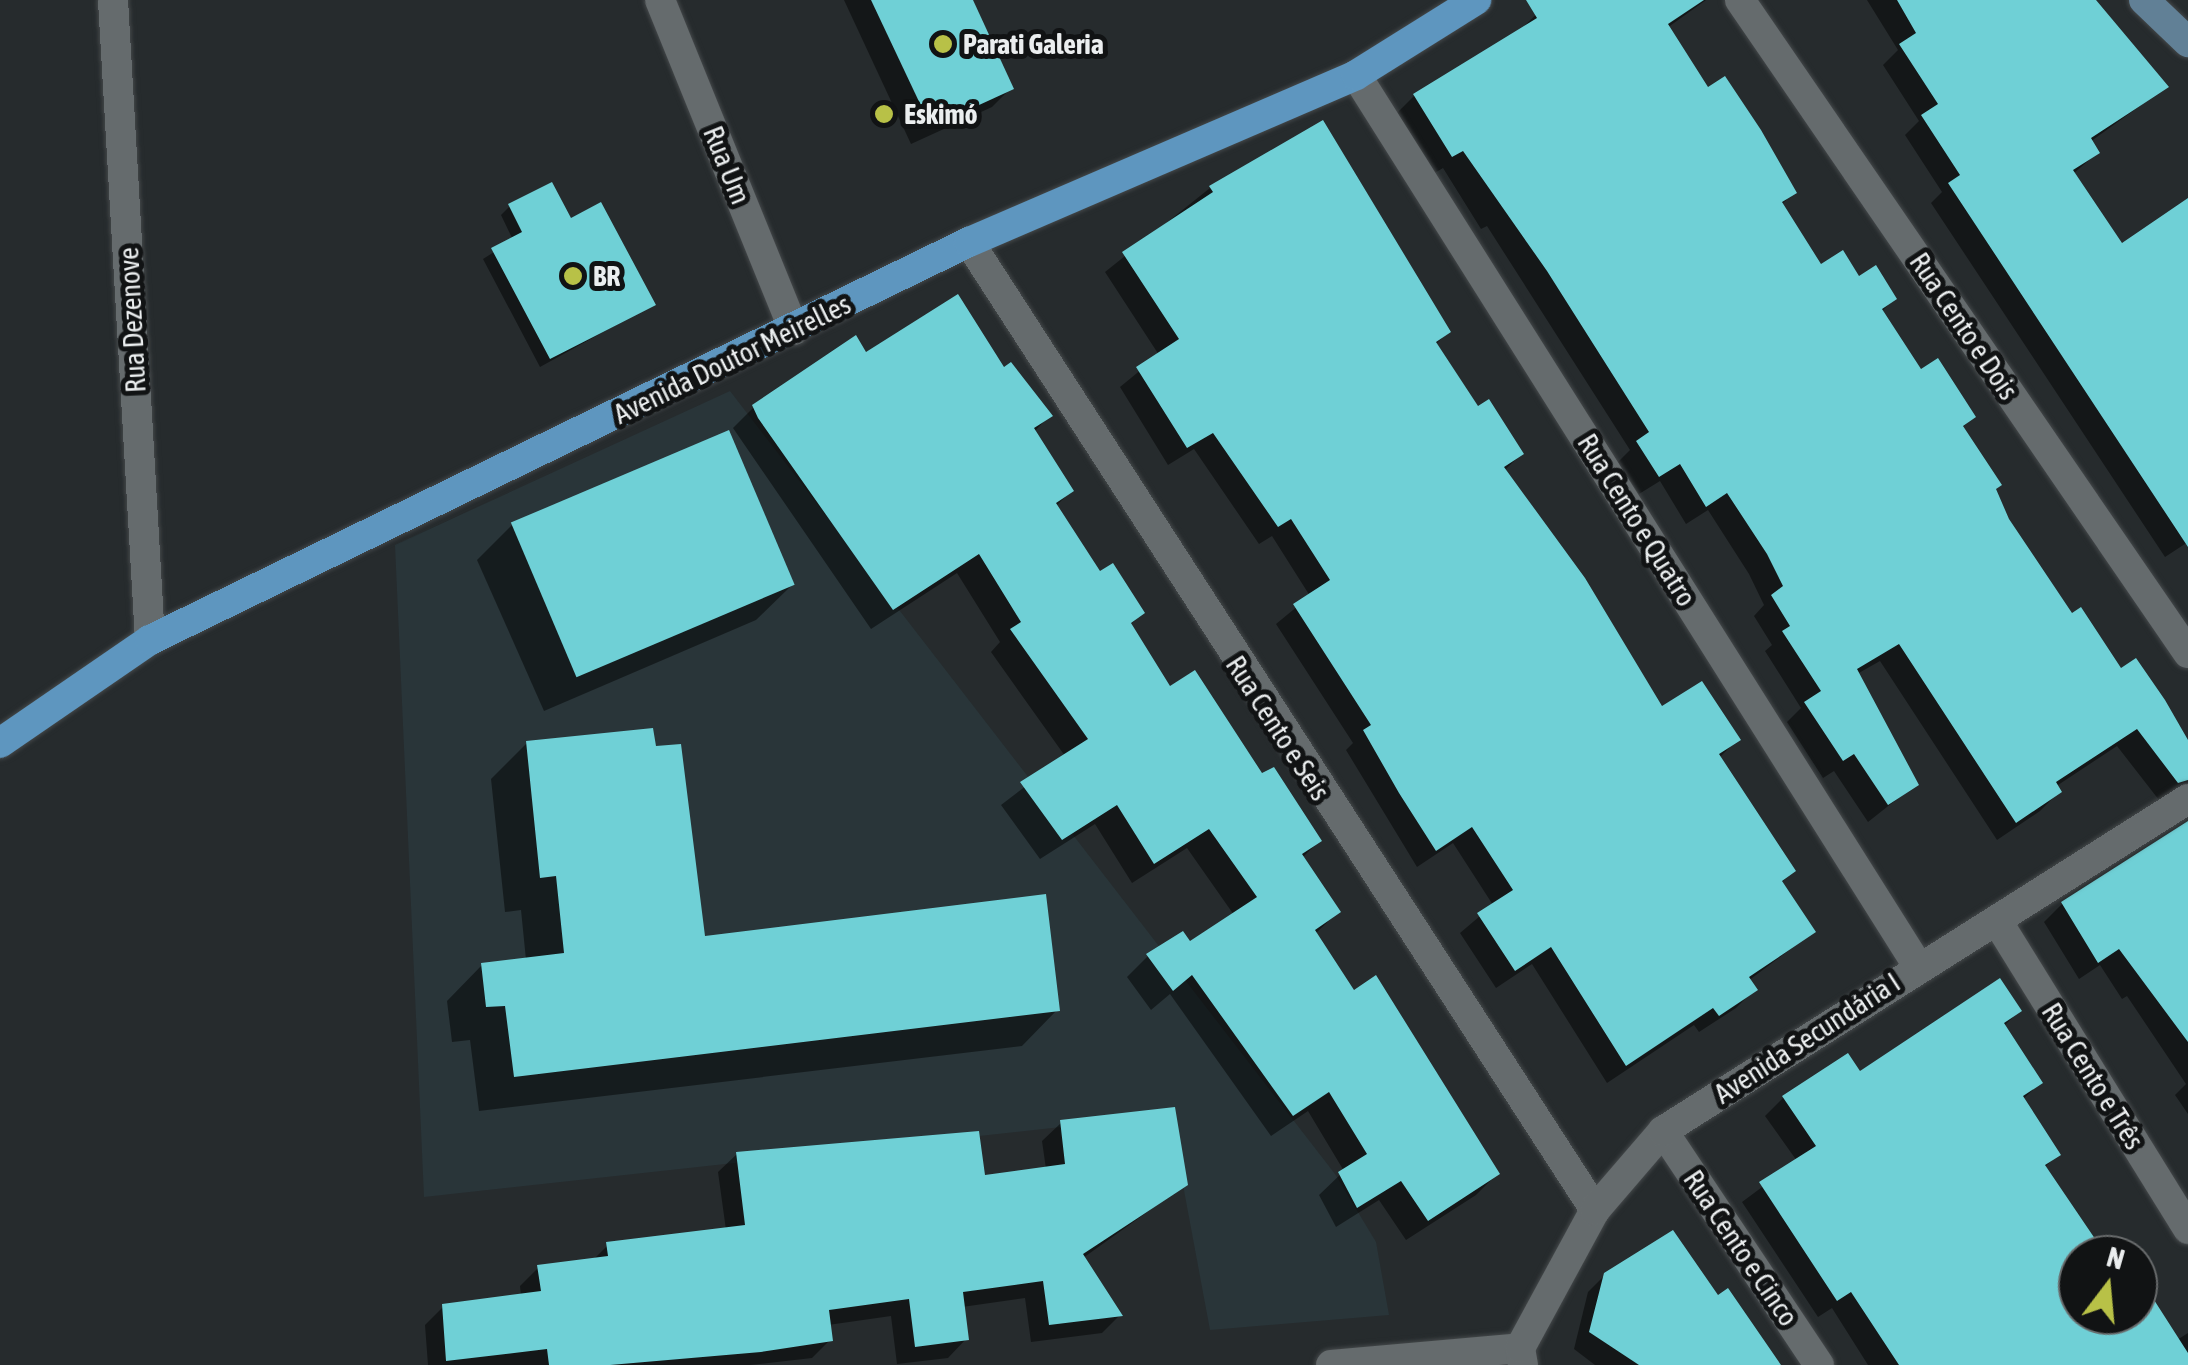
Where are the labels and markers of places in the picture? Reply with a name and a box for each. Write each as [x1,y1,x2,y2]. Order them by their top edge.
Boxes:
place label: Parati Galeria [963,27,1104,61]
marker: Parati Galeria [932,33,954,55]
place label: Eskimó [904,97,978,131]
marker: Eskimó [873,103,895,125]
place label: BR [593,259,620,293]
marker: BR [562,265,584,287]

